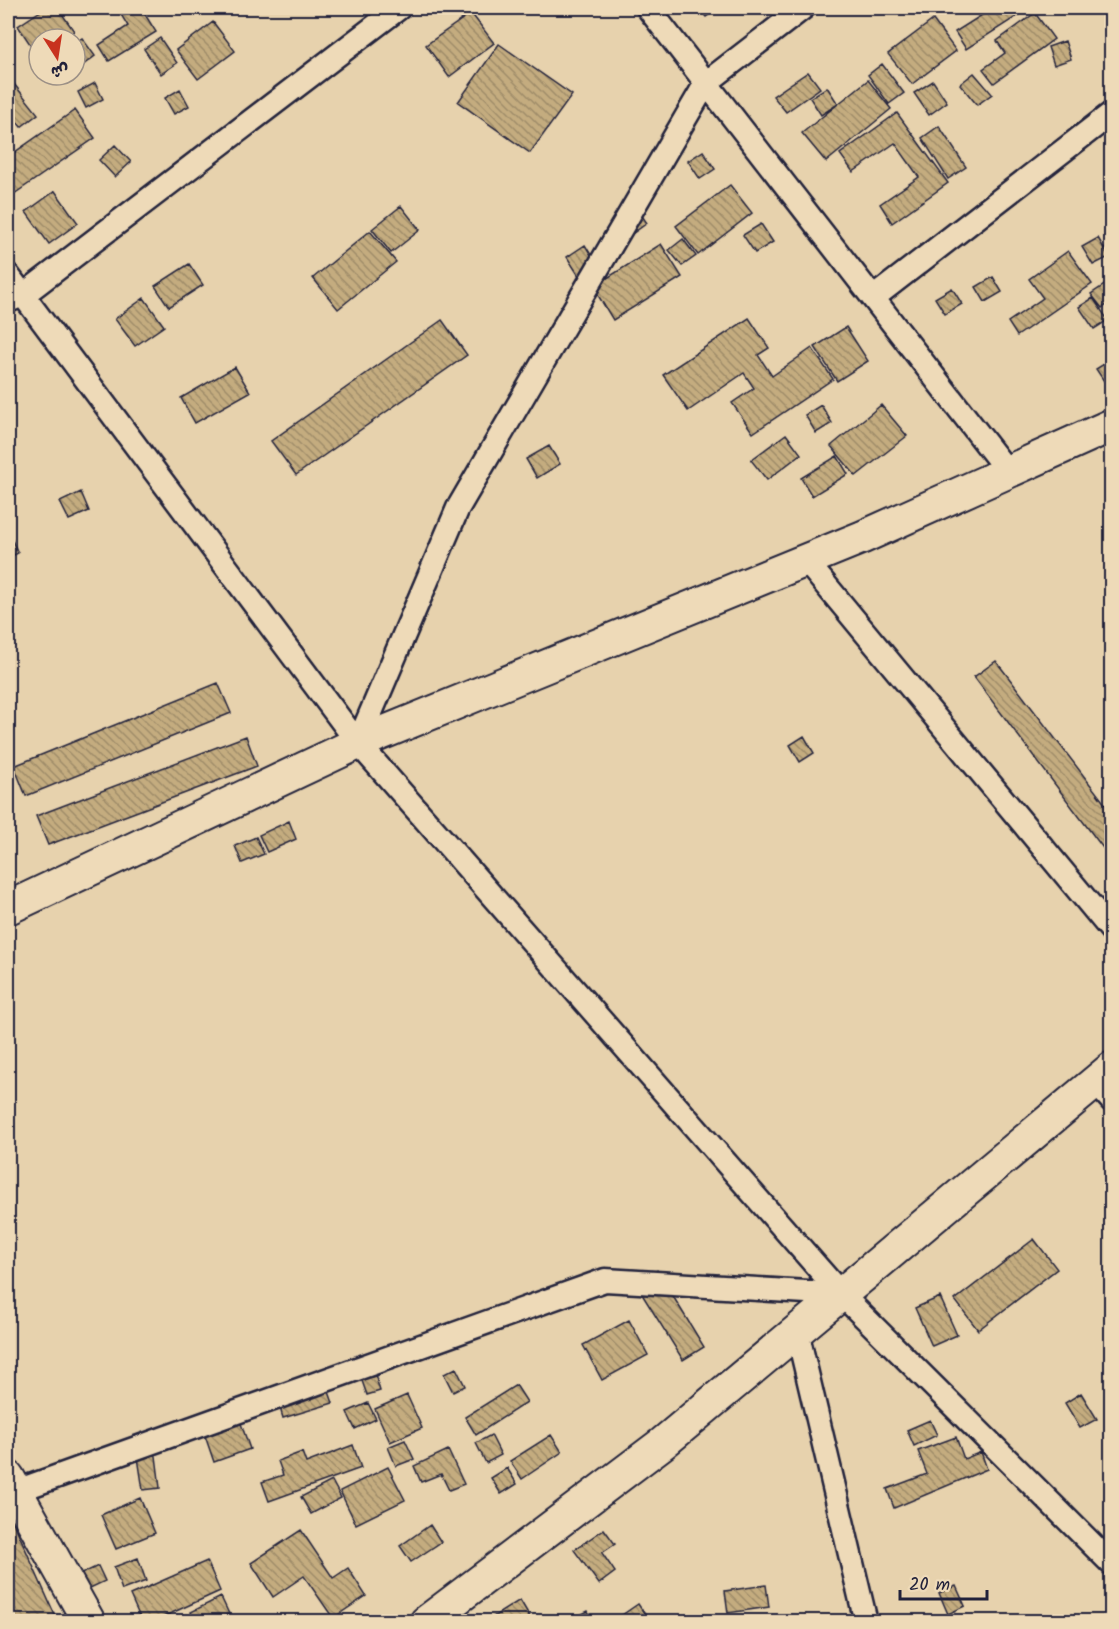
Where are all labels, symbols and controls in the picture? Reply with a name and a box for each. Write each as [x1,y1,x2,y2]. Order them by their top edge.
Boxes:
north arrow [27,27,87,87]
text: ش [49,56,71,84]
scale bar [900,1563,987,1601]
text: 20 m [909,1571,950,1600]

